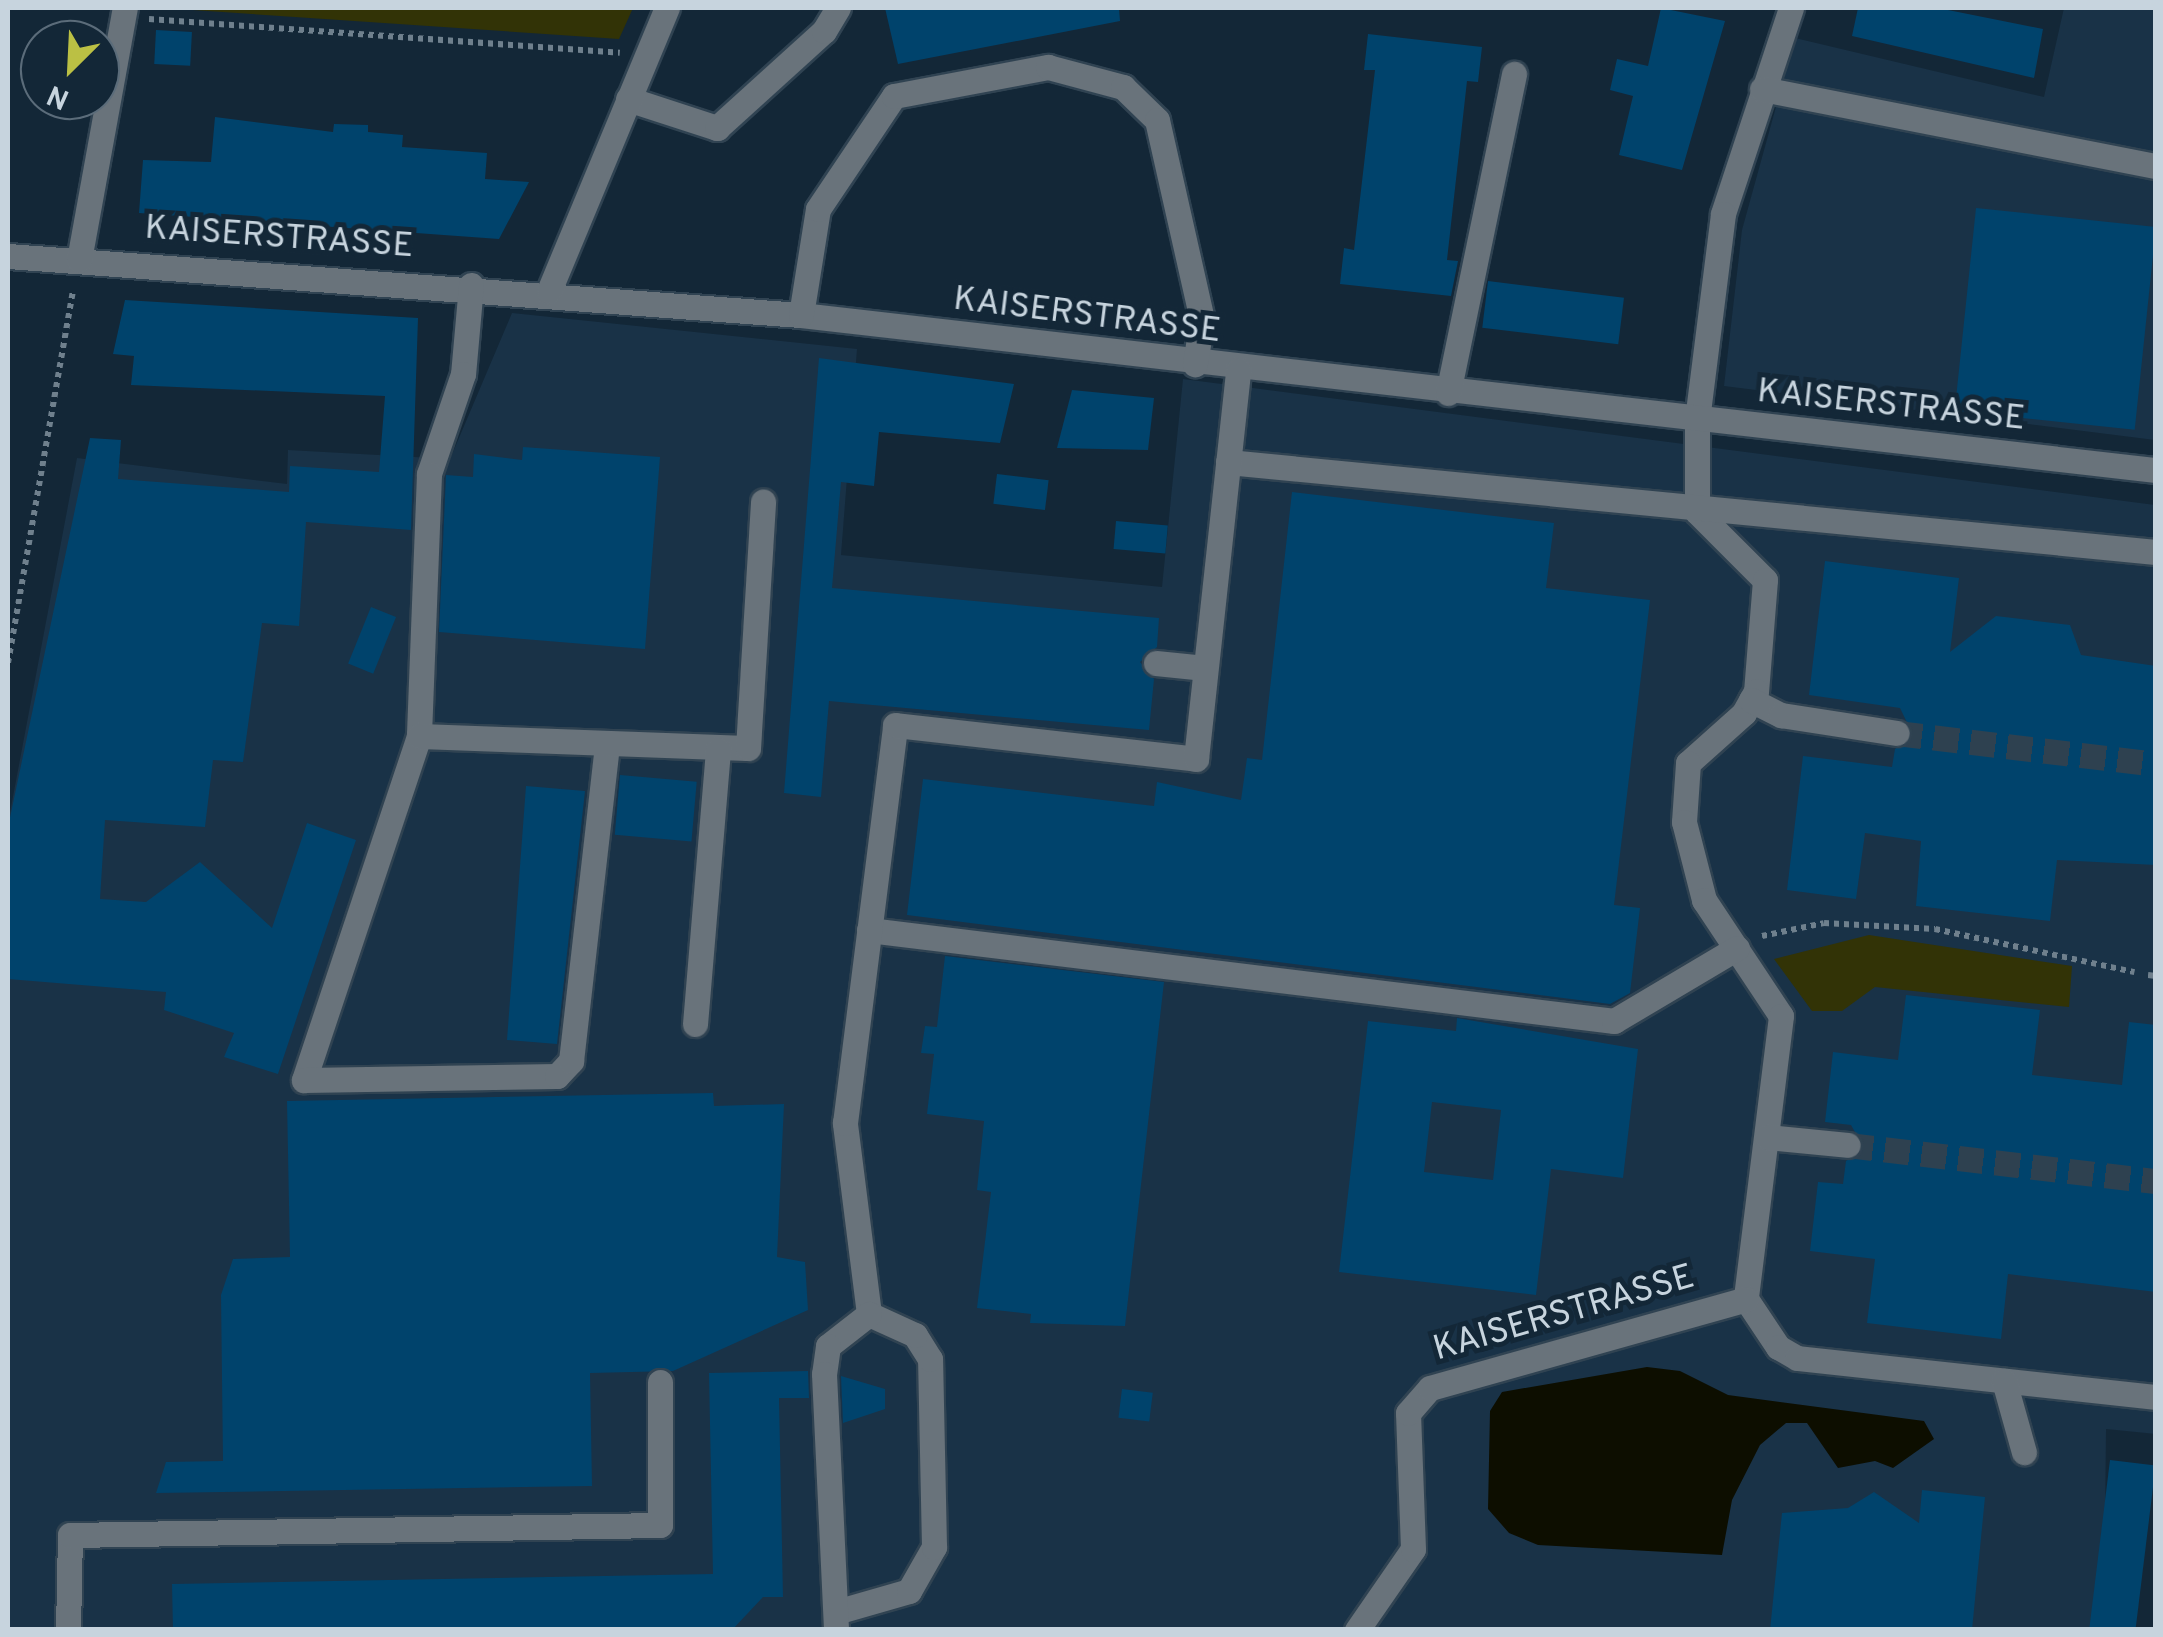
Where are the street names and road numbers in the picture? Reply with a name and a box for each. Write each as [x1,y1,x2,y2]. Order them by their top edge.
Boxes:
street label: KAISERSTRASSE [143,208,415,268]
street label: KAISERSTRASSE [951,279,1223,353]
street label: KAISERSTRASSE [1755,371,2027,441]
street label: KAISERSTRASSE [1429,1257,1699,1371]

